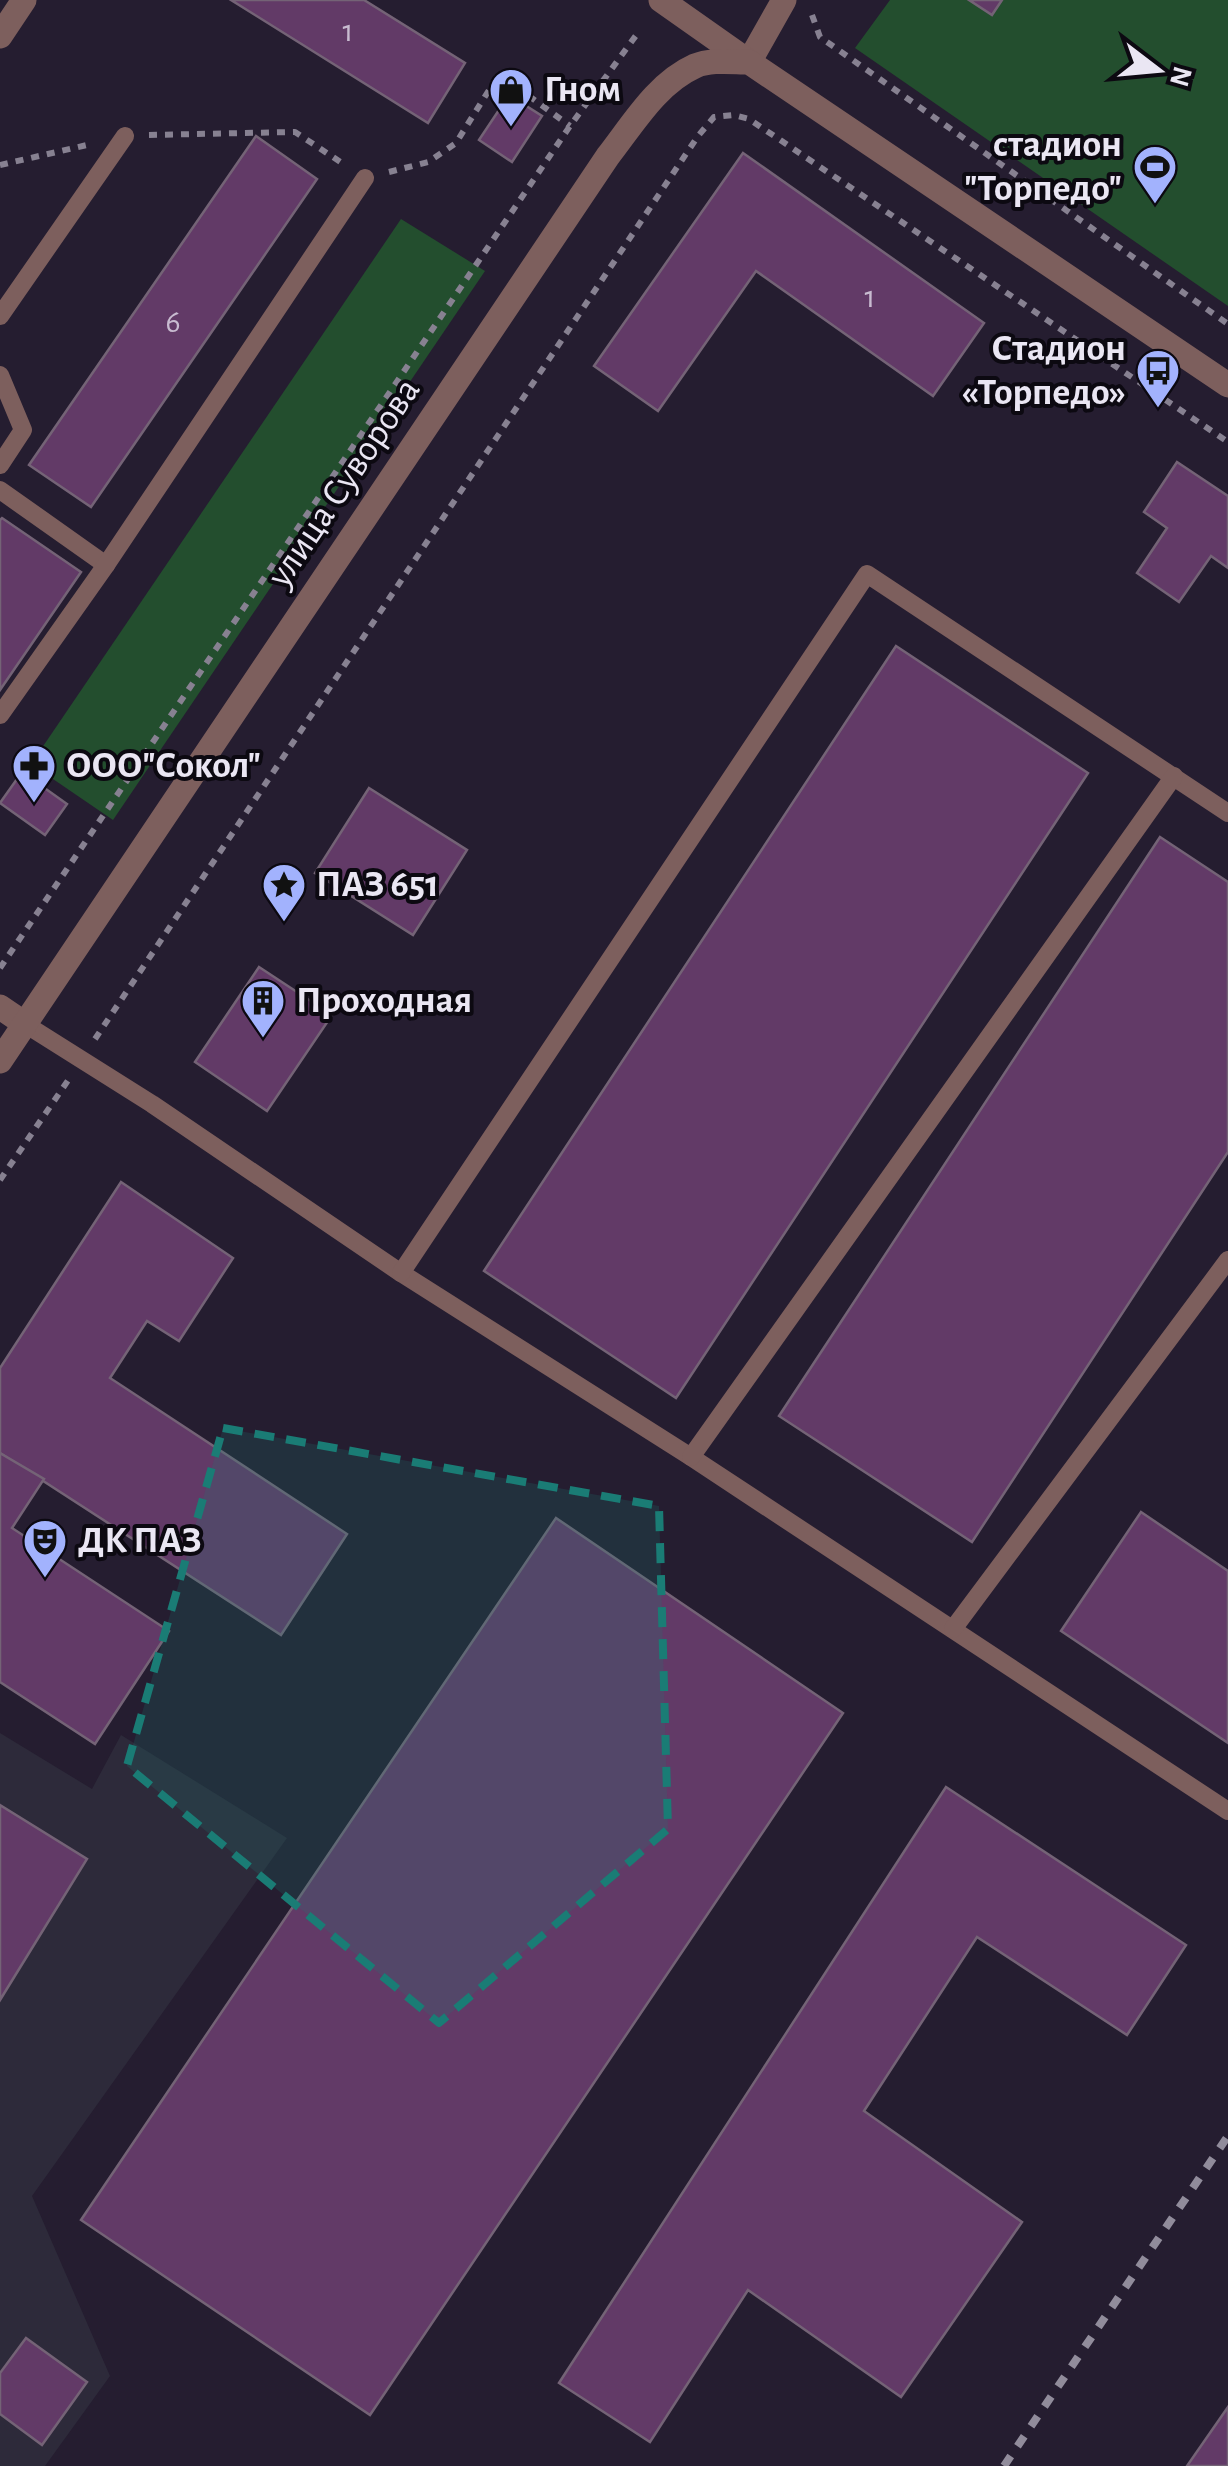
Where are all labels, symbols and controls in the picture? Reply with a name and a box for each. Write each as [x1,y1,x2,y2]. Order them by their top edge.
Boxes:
house number: 1 [342,15,354,47]
north arrow [1108,20,1208,120]
text: N [1164,63,1196,90]
shop icon: Гном [488,67,534,128]
place label: Гном [544,71,621,109]
place label: стадион "Торпедо" [964,126,1122,208]
sports icon: стадион "Торпедо" [1132,144,1178,205]
house number: 1 [864,281,876,313]
house number: 6 [165,306,181,338]
place label: Стадион «Торпедо» [961,330,1126,412]
bus stop icon: Стадион «Торпедо» [1135,348,1181,409]
street label: улица Суворова [260,372,427,595]
pharmacy icon: ООО"Сокол" [11,743,57,804]
place label: ООО"Сокол" [66,747,261,785]
place icon: ПАЗ 651 [261,862,307,923]
place label: ПАЗ 651 [316,866,439,904]
building icon: Проходная [240,978,286,1039]
place label: Проходная [296,982,472,1020]
theatre icon: ДК ПАЗ [22,1518,68,1579]
place label: ДК ПАЗ [78,1522,202,1560]

